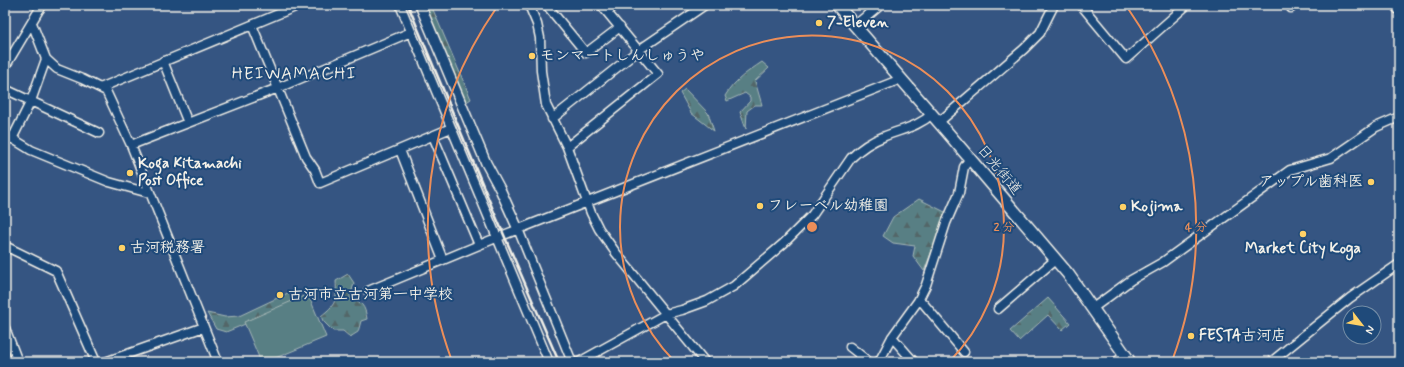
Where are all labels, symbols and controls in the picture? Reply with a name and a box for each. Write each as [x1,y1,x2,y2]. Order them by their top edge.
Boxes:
place label: 7-Eleven [827,13,889,33]
marker: 7-Eleven [814,18,824,28]
place label: モンマートしんしゅうや [540,46,705,66]
marker: モンマートしんしゅうや [527,51,537,61]
district label: HEIWAMACHI [232,63,356,85]
street label: 日光街道 [972,141,1026,199]
place label: Koga Kitamachi Post Office [138,154,242,191]
marker: Koga Kitamachi Post Office [125,168,135,178]
place label: アップル歯科医 [1259,172,1363,192]
marker: アップル歯科医 [1366,177,1376,187]
place label: フレーベル幼稚園 [768,196,889,216]
place label: Kojima [1131,197,1184,217]
marker: フレーベル幼稚園 [755,201,765,211]
marker: Kojima [1118,202,1128,212]
centre of rings [805,220,819,234]
text: 2 分 [993,220,1015,236]
text: 4 分 [1185,220,1207,236]
marker: Market City Koga [1298,229,1308,239]
place label: 古河税務署 [130,238,205,258]
place label: Market City Koga [1245,239,1361,261]
marker: 古河税務署 [117,243,127,253]
place label: 古河市立古河第一中学校 [288,285,453,305]
marker: 古河市立古河第一中学校 [275,290,285,300]
north arrow [1342,305,1382,345]
text: N [1362,323,1378,336]
place label: FESTA古河店 [1199,326,1286,346]
marker: FESTA古河店 [1186,331,1196,341]

